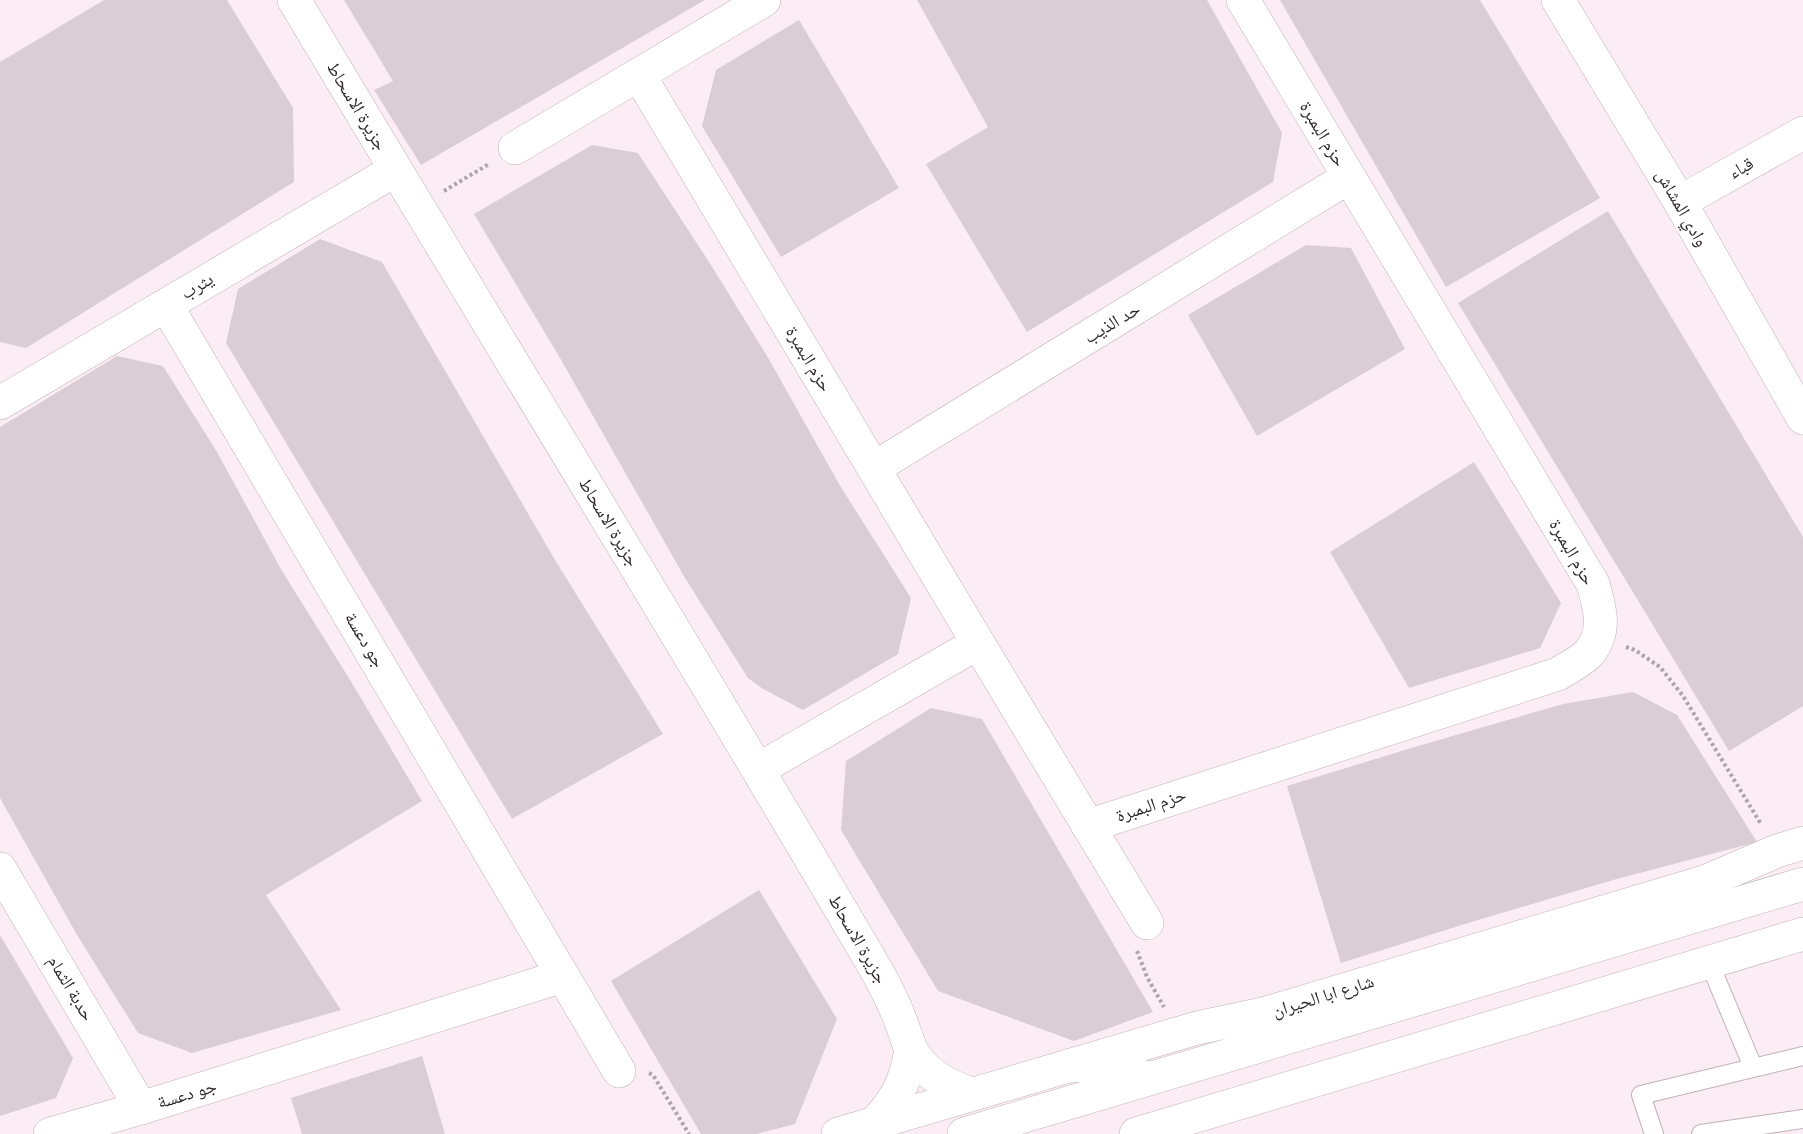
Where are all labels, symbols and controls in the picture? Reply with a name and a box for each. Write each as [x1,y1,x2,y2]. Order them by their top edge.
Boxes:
street label: جزيرة الاسحاط [320,58,391,155]
street label: حزم البمبرة [1293,98,1350,172]
street label: قباء [1725,153,1758,185]
street label: وادي المشاش [1648,166,1712,252]
street label: يثرب [177,269,218,306]
street label: حد الذيب [1080,299,1145,350]
street label: حزم البمبرة [779,323,836,397]
street label: جزيرة الاسحاط [572,474,643,571]
street label: حزم البمبرة [1543,516,1599,590]
street label: جو دعسة [338,609,389,673]
street label: حزم البمبرة [1113,784,1189,829]
street label: جزيرة الاسحاط [822,891,892,989]
street label: حدبة الثمام [41,952,98,1026]
street label: شارع ابا الحيران [1270,971,1377,1024]
street label: جو دعسة [155,1076,220,1115]

